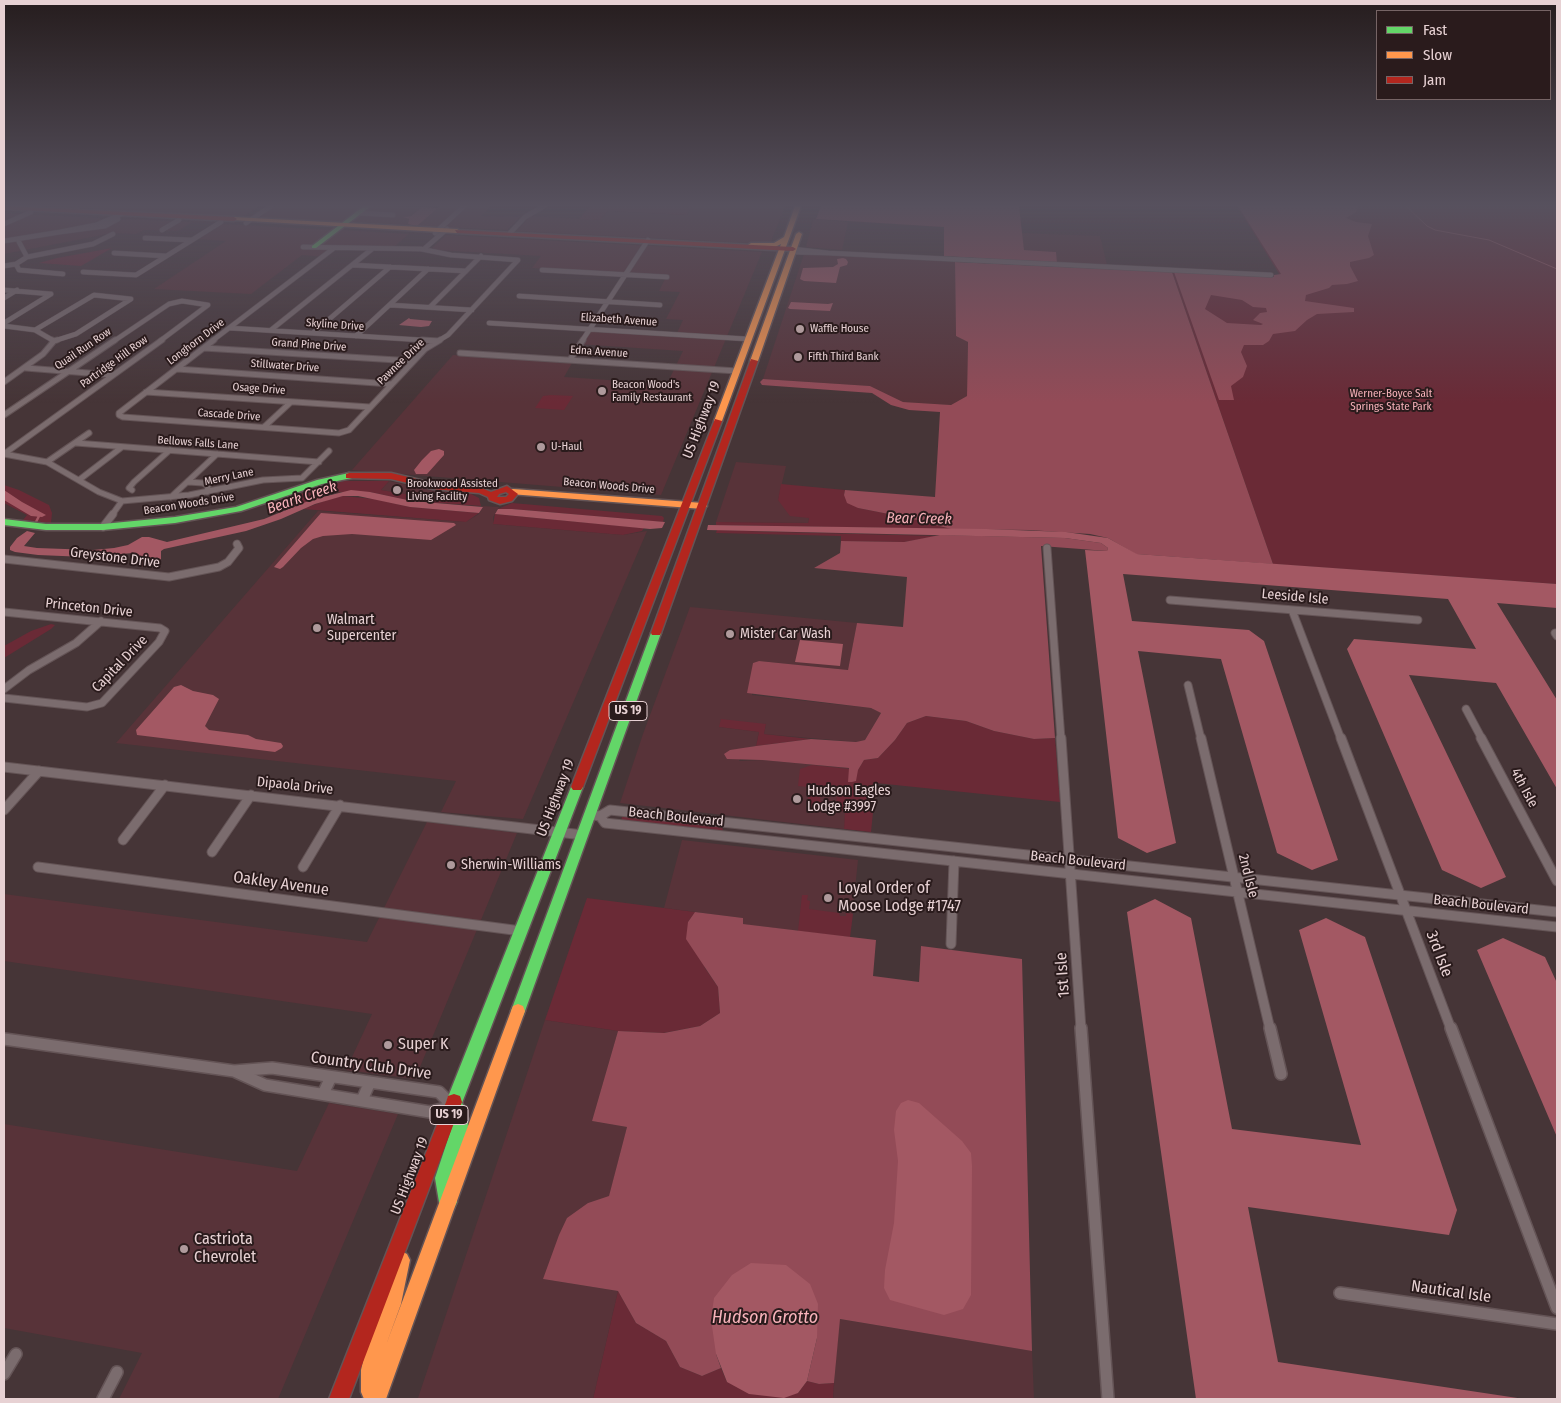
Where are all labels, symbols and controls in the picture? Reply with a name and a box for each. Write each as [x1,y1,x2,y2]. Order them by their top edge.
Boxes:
legend [1376,10,1551,100]
text: Fast [1423,21,1447,39]
text: Slow [1423,46,1452,64]
text: Jam [1423,71,1446,89]
street label: Elizabeth Avenue [580,311,658,329]
street label: Longhorn Drive [165,316,227,368]
street label: Skyline Drive [305,316,365,334]
place label: Waffle House [810,322,869,336]
marker: Waffle House [794,323,806,335]
street label: Quail Run Row [52,325,114,373]
street label: Partridge Hill Row [78,333,150,391]
street label: Grand Pine Drive [271,336,347,354]
street label: Pawnee Drive [375,336,427,388]
street label: Edna Avenue [570,343,628,361]
place label: Fifth Third Bank [808,350,879,364]
marker: Fifth Third Bank [792,351,804,363]
street label: Stillwater Drive [250,357,320,375]
place label: Beacon Wood's Family Restaurant [612,378,692,404]
street label: US Highway 19 [680,379,724,461]
street label: Osage Drive [232,381,286,397]
marker: Beacon Wood's Family Restaurant [596,385,608,397]
park label: Werner-Boyce Salt Springs State Park [1350,387,1432,413]
street label: Cascade Drive [197,406,261,424]
street label: Bellows Falls Lane [157,434,239,452]
place label: U-Haul [551,440,582,454]
marker: U-Haul [535,441,547,453]
street label: Merry Lane [203,465,255,489]
street label: Beacon Woods Drive [563,475,655,497]
place label: Brookwood Assisted Living Facility [407,477,498,503]
water label: Beark Creek [265,478,339,518]
marker: Brookwood Assisted Living Facility [391,484,403,496]
street label: Beacon Woods Drive [143,490,235,518]
water label: Bear Creek [886,509,952,529]
street label: Greystone Drive [69,544,161,572]
street label: Leeside Isle [1261,586,1329,608]
street label: Princeton Drive [45,595,133,621]
place label: Walmart Supercenter [327,612,396,644]
marker: Walmart Supercenter [311,622,323,634]
place label: Mister Car Wash [740,626,831,642]
marker: Mister Car Wash [724,628,736,640]
street label: Capital Drive [89,632,151,696]
road number: US 19 [609,701,647,720]
street label: US Highway 19 [534,757,578,839]
street label: 4th Isle [1507,765,1541,811]
street label: Dipaola Drive [256,774,334,798]
place label: Hudson Eagles Lodge #3997 [807,783,891,816]
marker: Hudson Eagles Lodge #3997 [791,793,803,805]
street label: Beach Boulevard [628,804,724,830]
street label: Beach Boulevard [1030,848,1126,874]
street label: 2nd Isle [1234,852,1262,900]
place label: Sherwin-Williams [461,857,561,873]
marker: Sherwin-Williams [445,859,457,871]
street label: Oakley Avenue [232,868,330,900]
place label: Loyal Order of Moose Lodge #1747 [838,879,961,917]
marker: Loyal Order of Moose Lodge #1747 [822,892,834,904]
street label: Beach Boulevard [1433,892,1529,918]
street label: 3rd Isle [1421,928,1457,980]
street label: 1st Isle [1052,952,1074,998]
place label: Super K [398,1035,449,1055]
marker: Super K [382,1039,394,1051]
street label: Country Club Drive [310,1048,432,1084]
road number: US 19 [430,1106,468,1124]
street label: US Highway 19 [388,1135,432,1217]
place label: Castriota Chevrolet [194,1230,256,1268]
marker: Castriota Chevrolet [178,1243,190,1255]
street label: Nautical Isle [1410,1277,1492,1307]
water label: Hudson Grotto [712,1307,818,1329]

